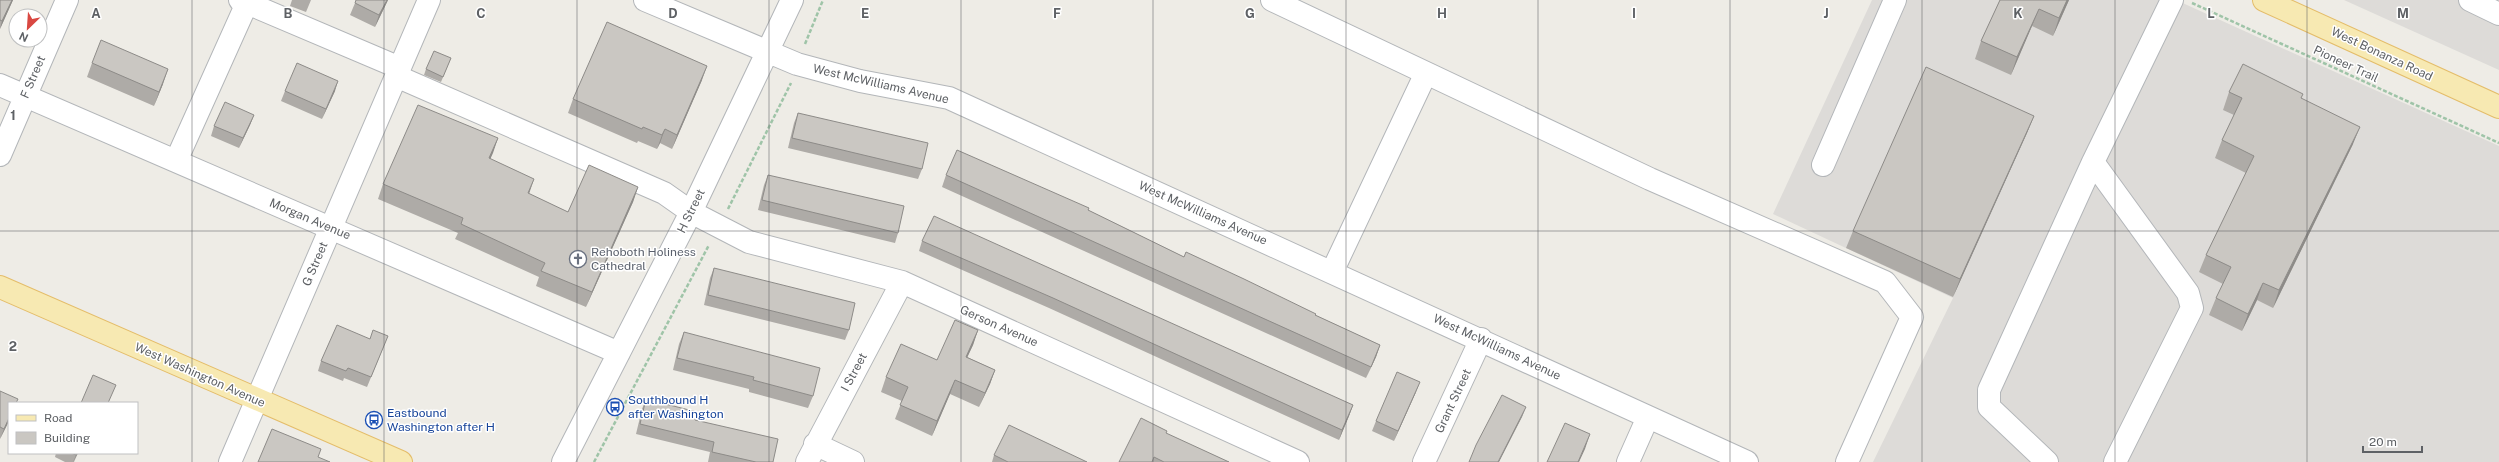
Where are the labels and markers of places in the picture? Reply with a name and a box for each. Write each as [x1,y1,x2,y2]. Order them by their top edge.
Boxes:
place label: Rehoboth Holiness Cathedral [591,245,696,273]
church icon: Rehoboth Holiness Cathedral [568,249,588,269]
place label: Southbound H after Washington [628,393,724,421]
bus stop icon: Southbound H after Washington [605,397,625,417]
place label: Eastbound Washington after H [387,406,495,434]
bus stop icon: Eastbound Washington after H [364,410,384,430]

